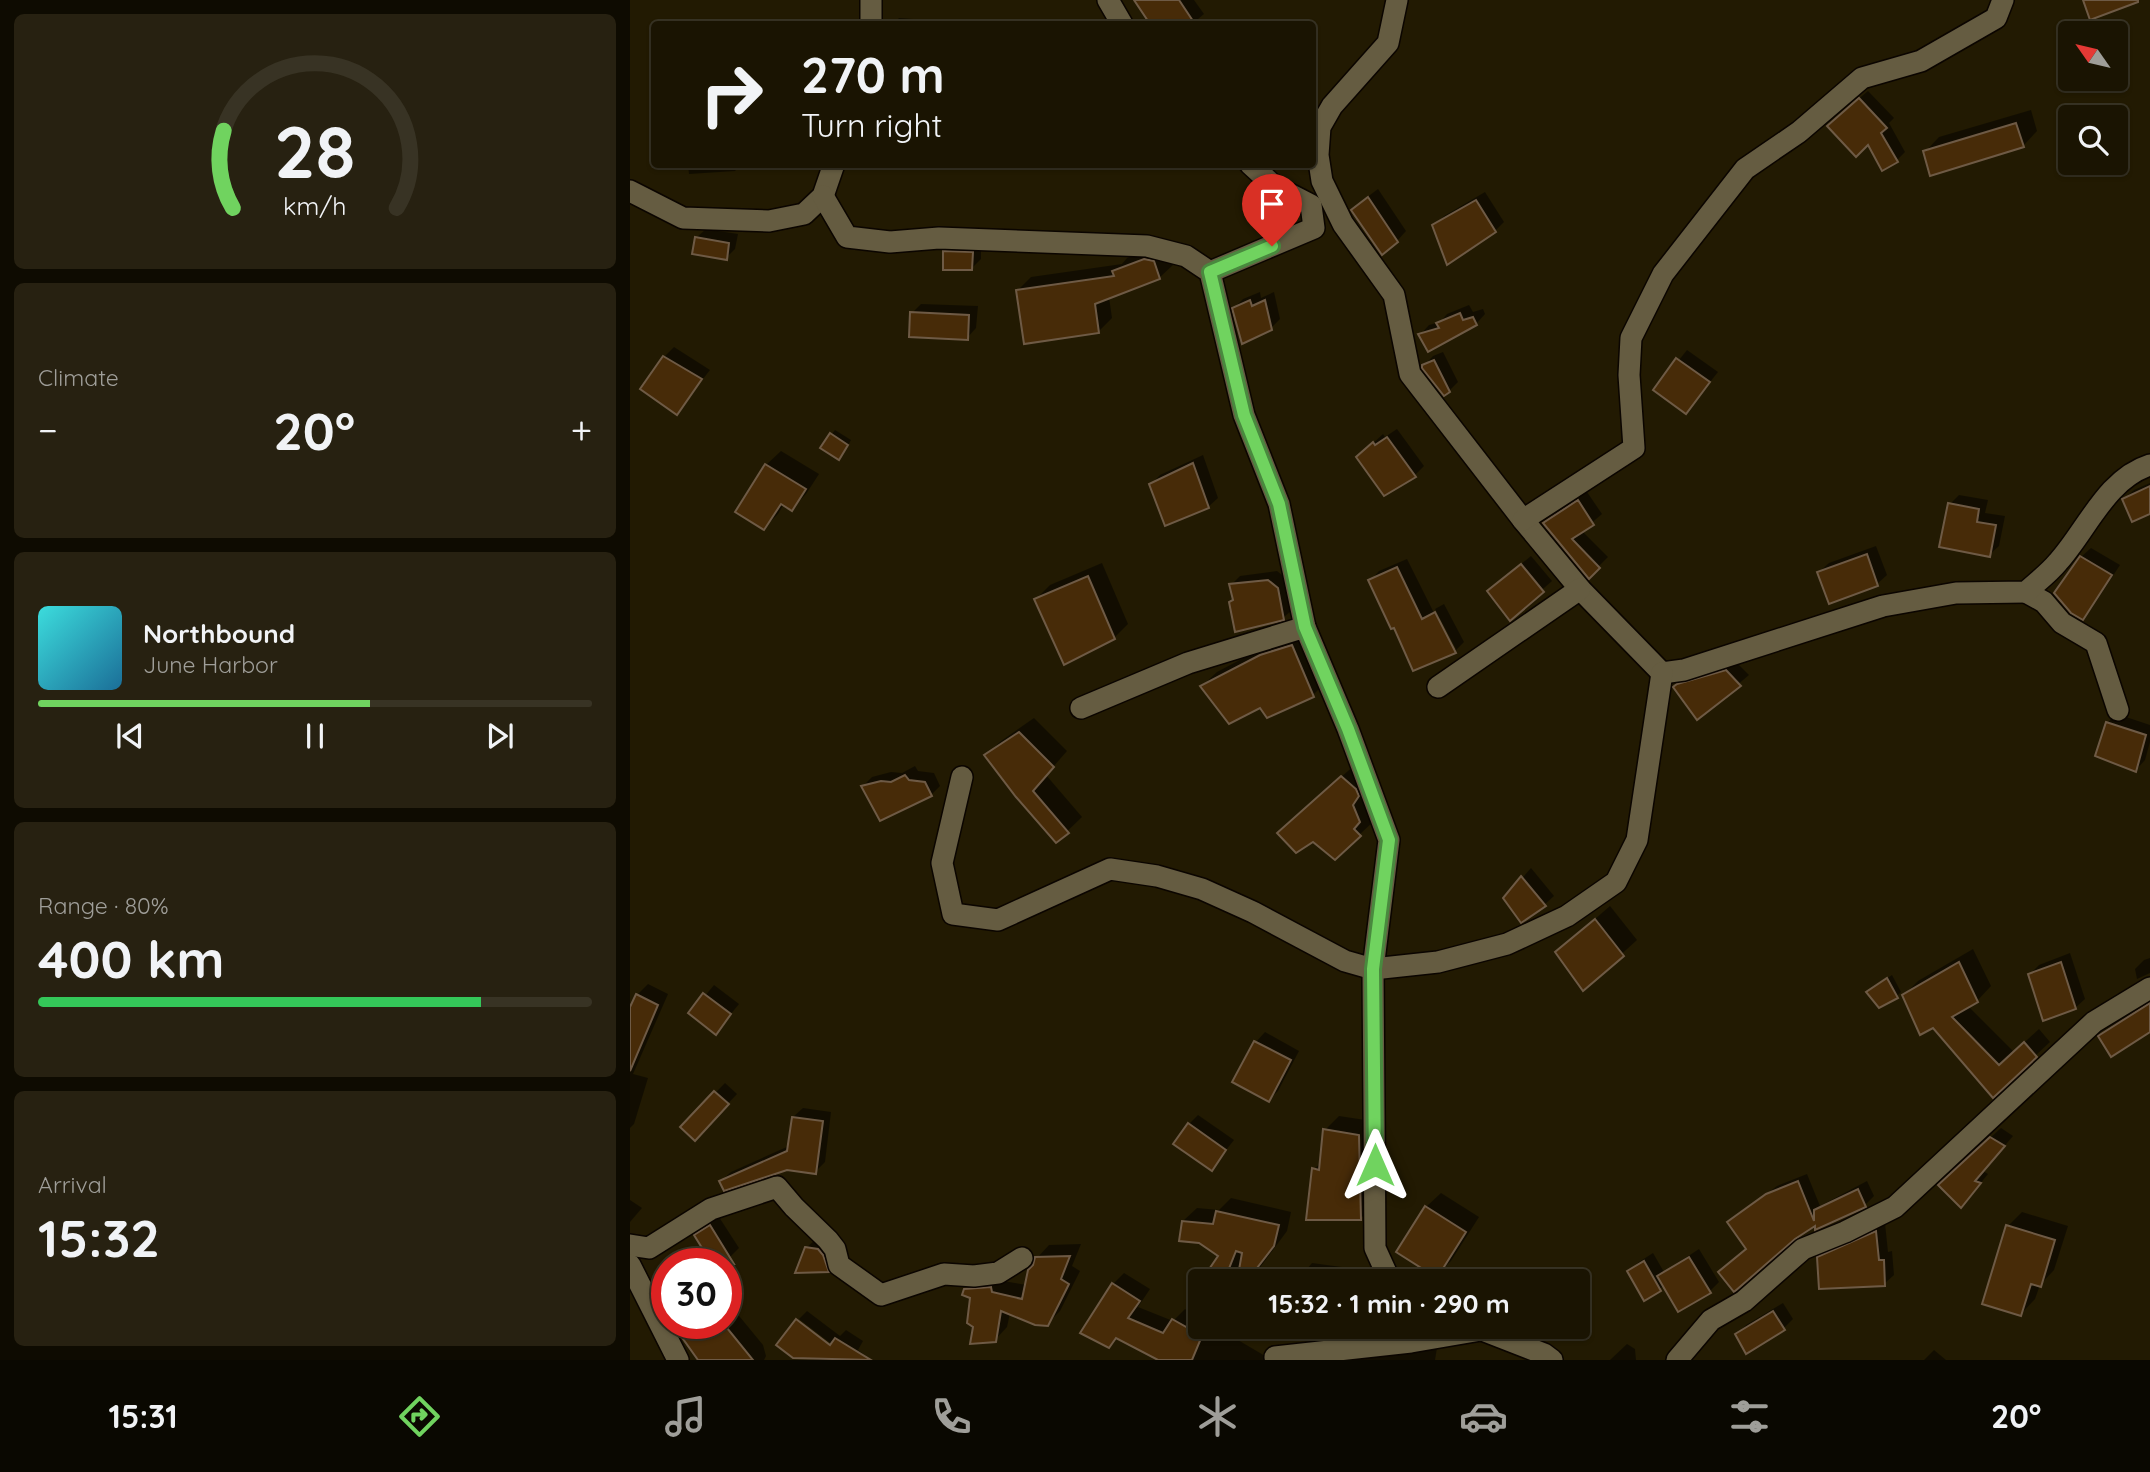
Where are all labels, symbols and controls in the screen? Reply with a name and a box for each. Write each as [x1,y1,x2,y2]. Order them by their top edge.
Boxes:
north arrow [2058,21,2128,91]
map controls [2058,21,2128,175]
text: 270 m [801,44,945,105]
icon: right [686,49,777,140]
text: 28 [274,105,356,196]
text: Turn right [801,105,942,145]
button: search [2058,105,2128,175]
pin [1242,174,1302,246]
icon: arrive [1253,185,1291,223]
text: km/h [283,189,347,220]
text: Climate [38,363,119,392]
text: 20° [273,398,355,463]
text: − [38,406,58,454]
text: + [571,406,592,454]
text: Northbound [143,617,295,650]
text: June Harbor [143,650,278,679]
icon: previous [111,717,149,755]
icon: pause [296,717,334,755]
icon: next [481,717,519,755]
text: Range · 80% [38,891,169,920]
text: 400 km [38,926,225,991]
position arrow [1338,1128,1412,1202]
text: Arrival [38,1170,107,1199]
text: 15:32 [38,1205,160,1270]
speed limit sign: 30 [651,1248,742,1339]
text: 15:32 · 1 min · 290 m [1268,1287,1510,1320]
icon: directions [395,1392,444,1441]
icon: music [661,1392,710,1441]
icon: phone [927,1392,976,1441]
icon: climate [1193,1392,1242,1441]
icon: car [1459,1392,1508,1441]
icon: filters [1725,1392,1774,1441]
text: 15:31 [109,1396,178,1436]
text: 20° [1991,1396,2041,1436]

